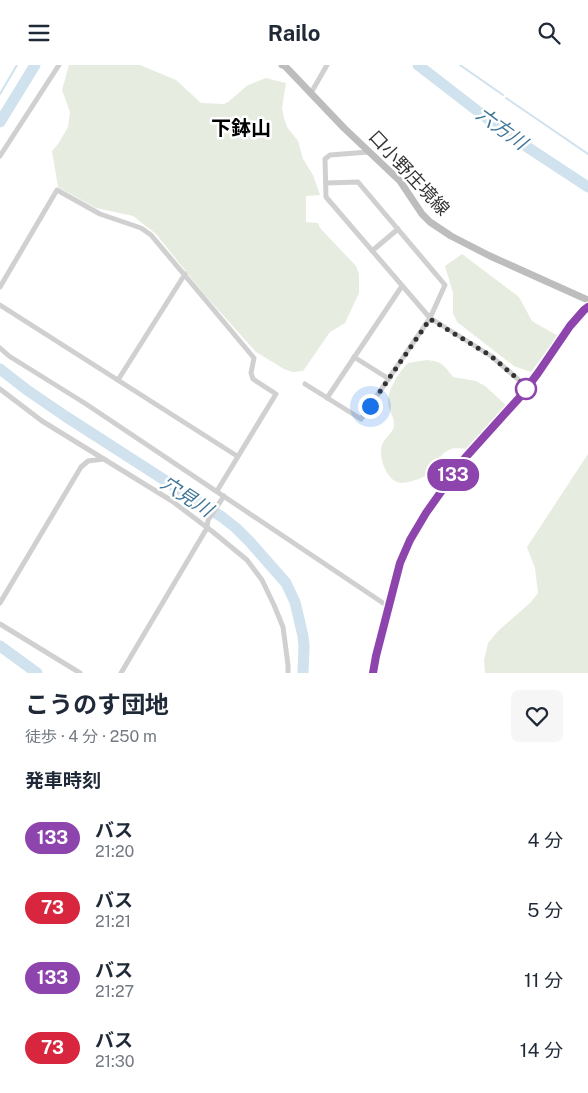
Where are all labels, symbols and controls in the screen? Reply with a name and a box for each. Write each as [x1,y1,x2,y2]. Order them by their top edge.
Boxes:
icon: menu [25,19,53,47]
icon: search [535,19,563,47]
text: Railo [268,20,320,46]
water label: 六方川 [472,102,533,155]
district label: 下鉢山 [211,116,271,140]
street label: 口小野庄境線 [365,126,454,219]
unlabelled marker [515,378,537,400]
your location [358,394,383,419]
line badge: 133 [424,459,482,491]
text: 133 [437,464,469,485]
water label: 穴見川 [157,471,219,522]
text: こうのす団地 [25,690,169,718]
button: heart [511,690,563,742]
text: 徒歩 · 4 分 · 250 m [25,727,157,746]
text: 発車時刻 [25,769,101,791]
text: バス [95,819,133,841]
text: 133 [37,827,68,848]
text: 4 分 [527,829,563,851]
text: 21:20 [95,842,134,861]
text: バス [95,889,133,911]
text: 73 [41,897,64,918]
text: 5 分 [527,899,563,921]
text: 21:21 [95,912,131,931]
text: バス [95,959,133,981]
text: 133 [37,967,68,988]
text: 11 分 [524,969,563,991]
text: 21:27 [95,982,134,1001]
text: バス [95,1029,133,1051]
text: 73 [41,1037,64,1058]
text: 14 分 [520,1039,563,1061]
text: 21:30 [95,1052,134,1071]

